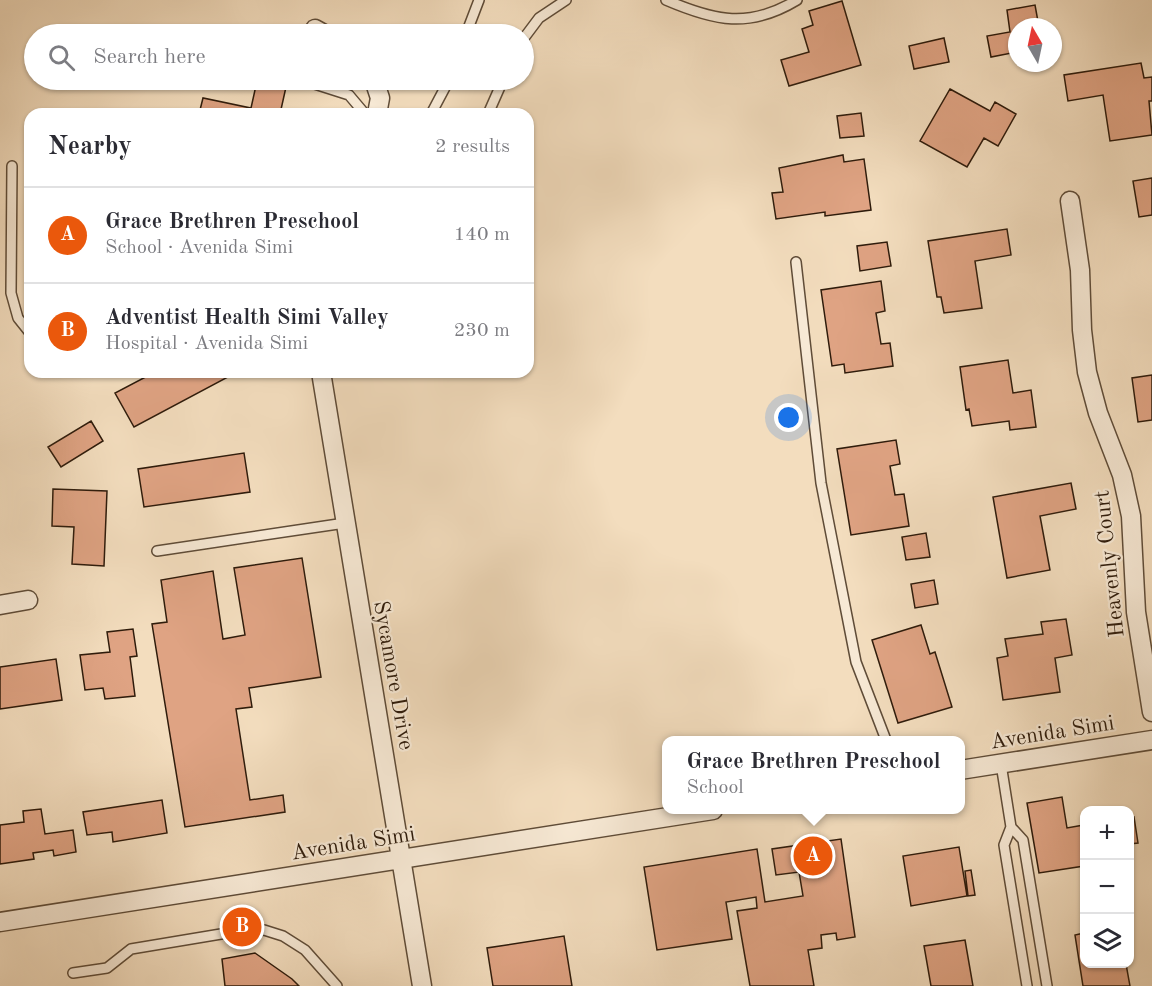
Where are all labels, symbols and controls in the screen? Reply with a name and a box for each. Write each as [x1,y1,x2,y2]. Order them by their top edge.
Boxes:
north arrow [1008,18,1062,72]
search box [24,24,534,90]
icon: search [45,41,78,74]
text: Search here [93,46,206,68]
text: Nearby [48,134,132,160]
text: 2 results [435,137,510,157]
text: Grace Brethren Preschool [105,211,359,233]
text: A [60,225,75,245]
text: 140 m [454,225,510,245]
text: School · Avenida Simi [105,238,293,258]
text: Adventist Health Simi Valley [105,307,389,329]
text: B [60,321,75,341]
text: 230 m [454,321,510,341]
text: Hospital · Avenida Simi [105,334,308,354]
your location [774,403,803,432]
street label: Heavenly Court [1091,489,1129,639]
street label: Sycamore Drive [369,599,417,752]
street label: Avenida Simi [989,712,1116,754]
popup [662,736,965,814]
text: Grace Brethren Preschool [686,751,941,773]
text: School [686,778,744,798]
map controls [1080,806,1134,968]
button: + [1080,806,1134,860]
street label: Avenida Simi [290,823,417,865]
pin: A [794,834,832,878]
button: − [1080,860,1134,914]
pin: B [222,904,262,950]
button: layers [1080,914,1134,968]

